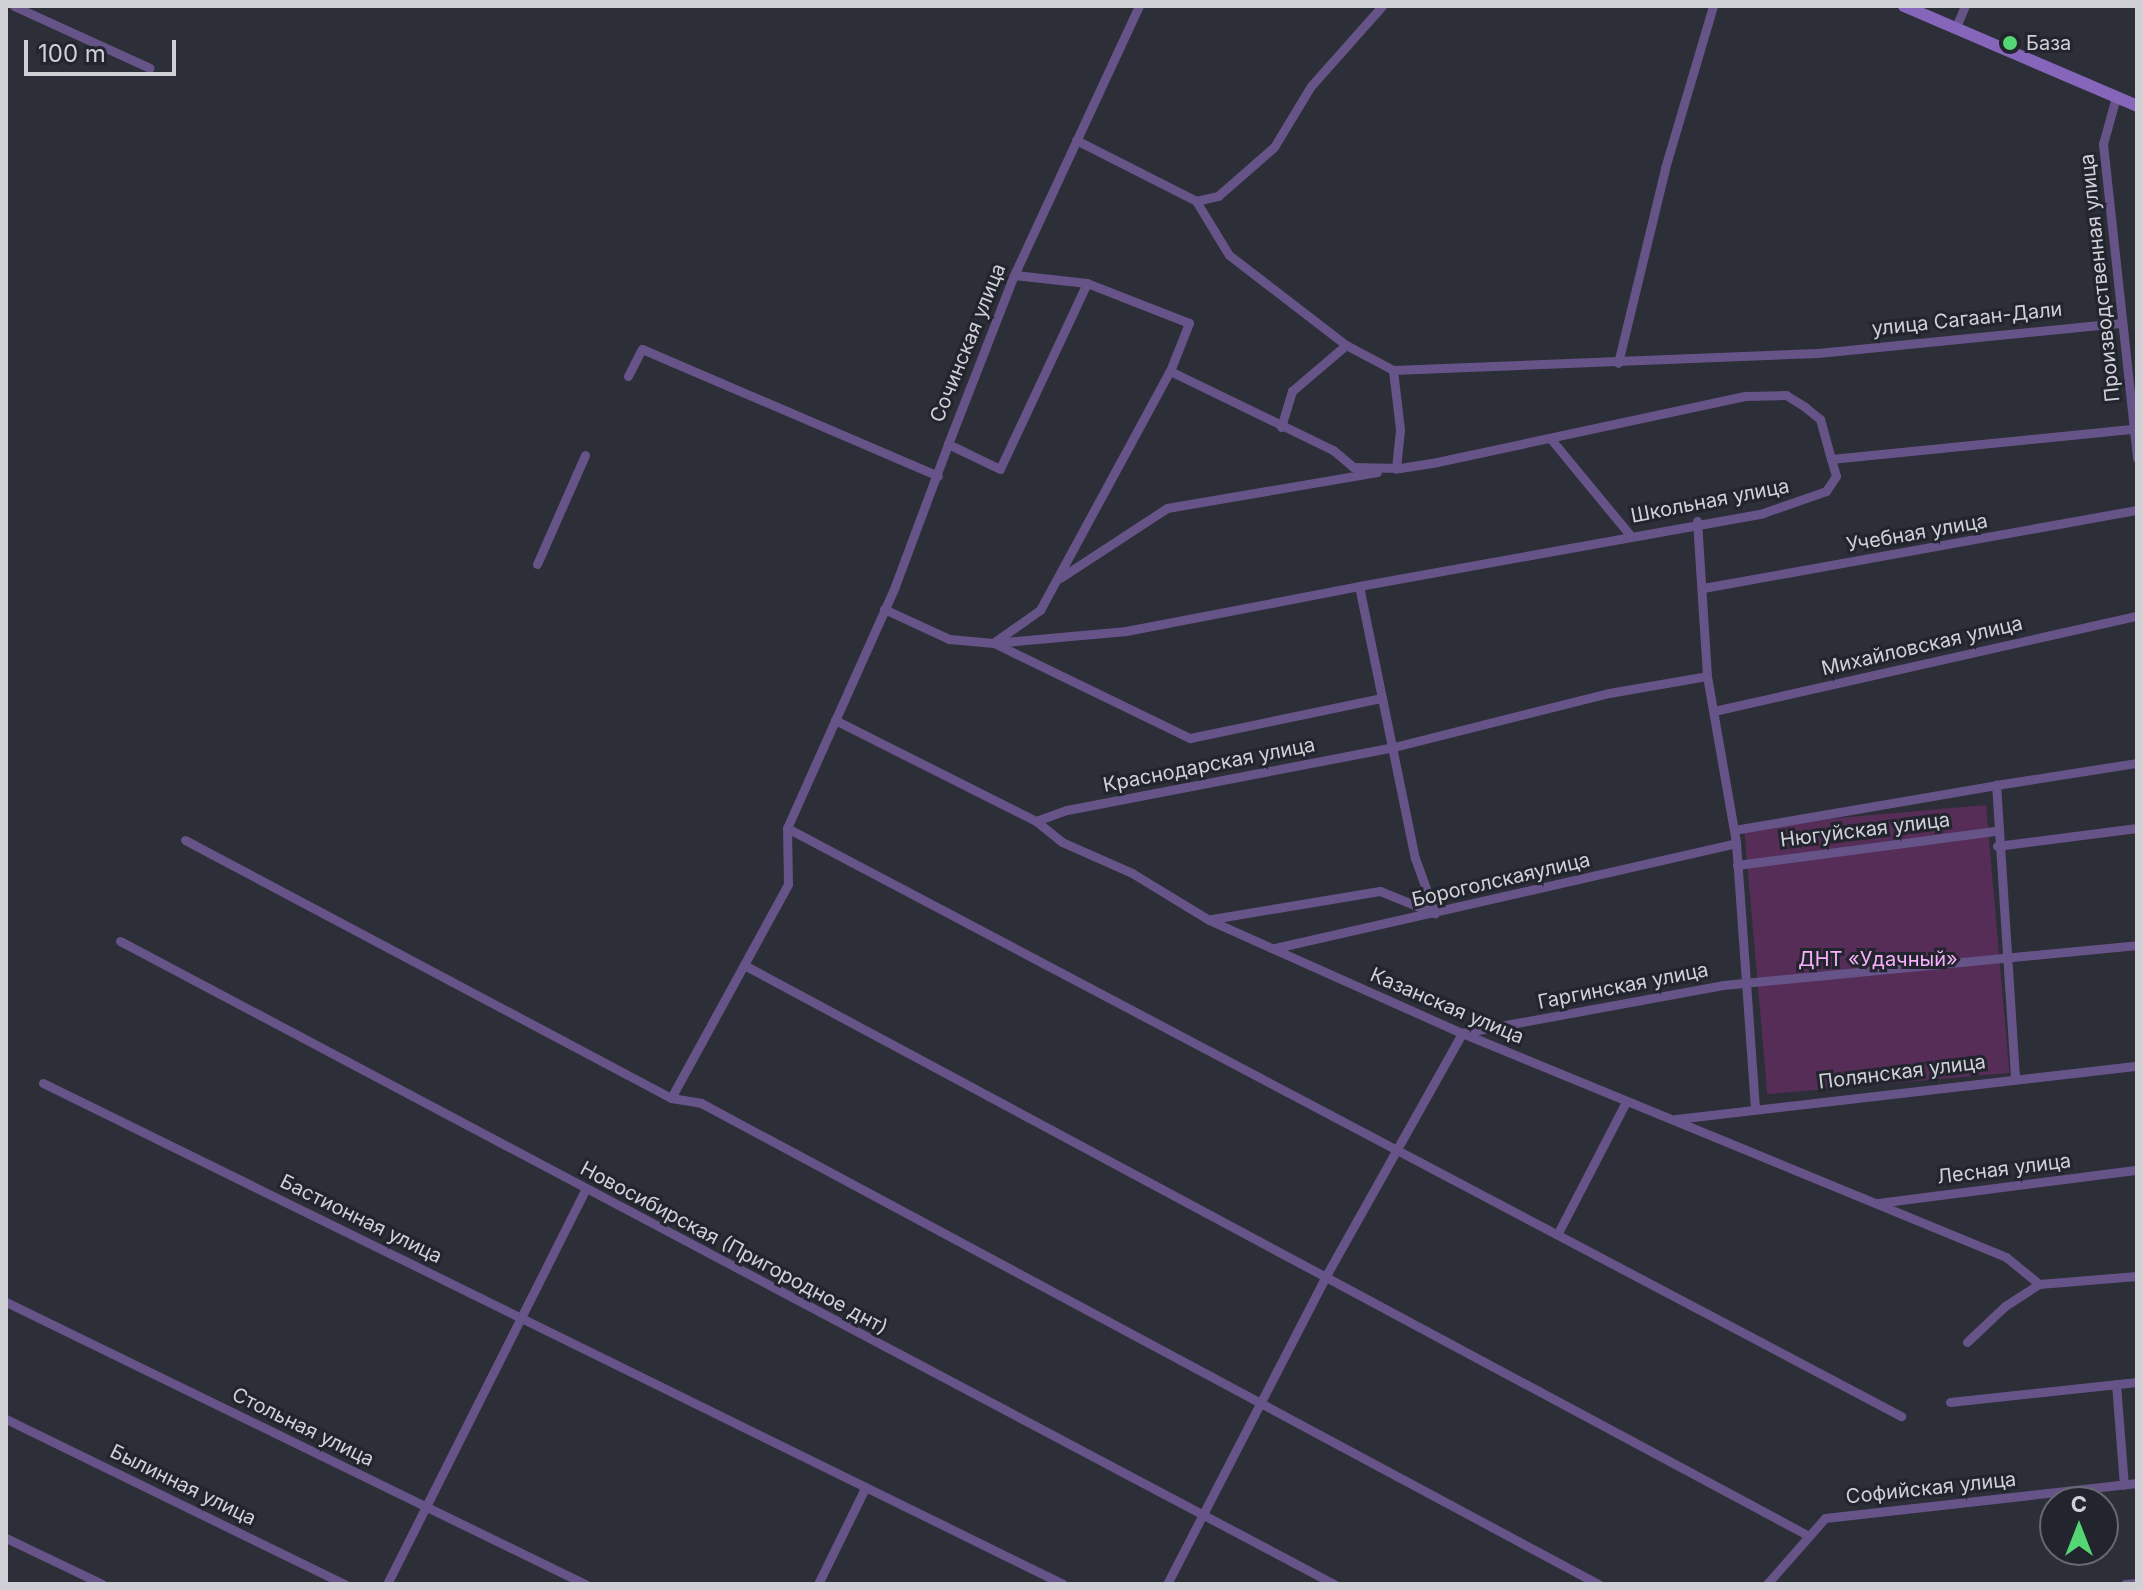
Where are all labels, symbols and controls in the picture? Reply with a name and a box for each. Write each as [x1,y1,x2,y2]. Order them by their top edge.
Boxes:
scale bar [28,24,180,74]
place label: База [2026,31,2071,55]
marker: База [2001,34,2019,52]
text: 100 m [38,39,106,68]
street label: Производственная улица [2075,153,2125,403]
street label: Сочинская улица [925,260,1011,426]
street label: улица Сагаан-Дали [1871,297,2063,341]
street label: Школьная улица [1629,474,1791,528]
street label: Учебная улица [1845,509,1989,557]
street label: Михайловская улица [1819,611,2025,681]
street label: Краснодарская улица [1101,733,1317,797]
street label: Нюгуйская улица [1779,808,1951,852]
street label: Бороголскаяулица [1410,848,1592,912]
park label: ДНТ «Удачный» [1798,947,1958,971]
street label: Гаргинская улица [1536,958,1710,1014]
street label: Казанская улица [1367,963,1527,1049]
street label: Полянская улица [1817,1050,1987,1094]
street label: Лесная улица [1936,1149,2072,1189]
street label: Новосибирская (Пригородное днт) [576,1156,892,1340]
street label: Бастионная улица [276,1169,446,1269]
street label: Стольная улица [228,1382,378,1472]
street label: Былинная улица [106,1439,260,1531]
street label: Софийская улица [1845,1467,2017,1509]
north arrow [2039,1486,2119,1566]
text: С [2071,1491,2087,1517]

